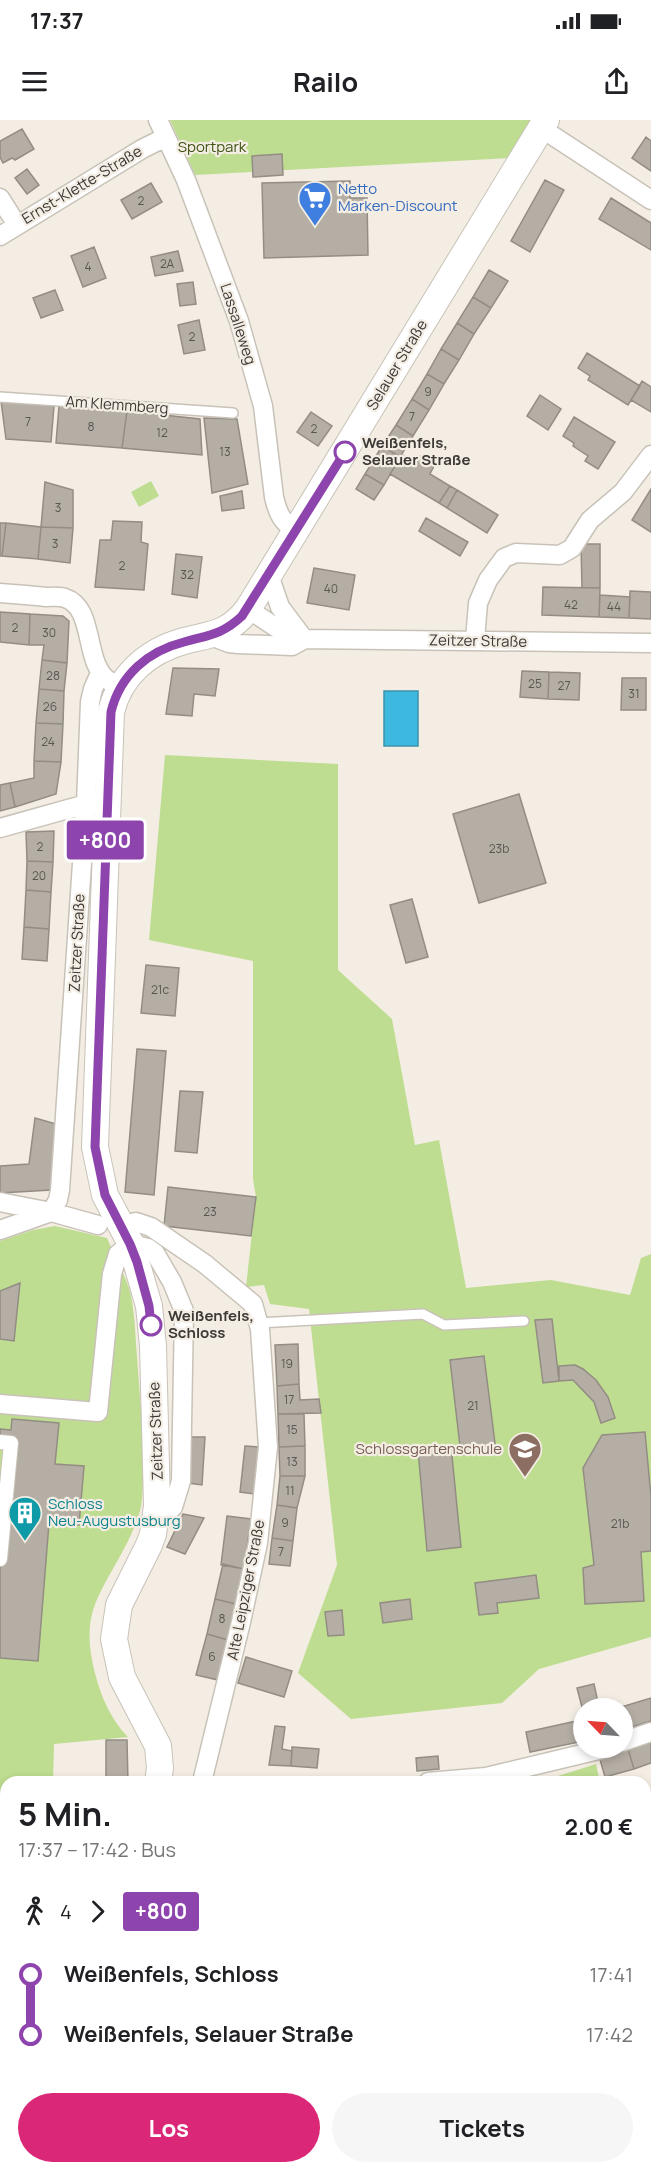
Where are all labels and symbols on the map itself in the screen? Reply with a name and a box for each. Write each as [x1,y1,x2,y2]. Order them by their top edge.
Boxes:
park label: Sportpark [178,136,247,157]
street label: Ernst-Klette-Straße [18,140,146,229]
place label: Netto Marken-Discount [338,178,458,216]
supermarket icon: Netto Marken-Discount [297,180,333,227]
house number: 2 [138,192,145,209]
house number: 2A [160,255,174,272]
house number: 4 [84,258,92,275]
street label: Lassalleweg [215,280,262,367]
street label: Selauer Straße [361,315,432,414]
house number: 2 [189,328,196,345]
house number: 9 [424,383,432,400]
street label: Am Klemmberg [65,390,169,419]
house number: 7 [409,408,415,425]
house number: 7 [25,413,31,430]
house number: 8 [88,418,95,435]
house number: 2 [311,420,318,437]
house number: 12 [156,424,168,441]
place label: Weißenfels, Selauer Straße [362,432,470,470]
marker: Weißenfels, Selauer Straße [334,441,356,463]
house number: 13 [219,443,231,460]
house number: 3 [55,499,61,516]
house number: 3 [52,535,58,552]
house number: 2 [119,557,126,574]
house number: 32 [180,566,194,583]
house number: 40 [324,580,338,597]
house number: 42 [564,596,578,613]
house number: 44 [607,598,621,615]
house number: 2 [12,619,19,636]
house number: 30 [42,624,56,641]
street label: Zeitzer Straße [429,629,528,652]
house number: 28 [46,667,60,684]
house number: 25 [528,675,542,692]
house number: 27 [558,677,570,694]
house number: 31 [628,685,640,702]
house number: 26 [43,698,57,715]
house number: 24 [41,733,55,750]
line badge: +800 [63,820,147,860]
house number: 2 [37,838,44,855]
house number: 23b [489,840,509,857]
house number: 20 [32,867,46,884]
street label: Zeitzer Straße [63,893,90,993]
house number: 21c [151,981,169,998]
house number: 23 [203,1203,217,1220]
place label: Weißenfels, Schloss [168,1305,254,1343]
marker: Weißenfels, Schloss [140,1314,162,1336]
house number: 19 [281,1355,293,1372]
street label: Zeitzer Straße [143,1381,168,1481]
house number: 17 [284,1391,294,1408]
house number: 21 [467,1397,479,1414]
house number: 15 [286,1421,298,1438]
school or university icon: Schlossgartenschule [507,1431,543,1478]
place label: Schlossgartenschule [355,1438,502,1459]
house number: 13 [286,1453,298,1470]
house number: 11 [285,1482,295,1499]
place label: Schloss Neu-Augustusburg [48,1493,181,1531]
building icon: Schloss Neu-Augustusburg [7,1495,43,1542]
house number: 9 [281,1514,289,1531]
house number: 21b [611,1515,629,1532]
street label: Alte Leipziger Straße [222,1518,269,1662]
house number: 7 [278,1543,284,1560]
house number: 8 [219,1610,226,1627]
house number: 6 [208,1648,216,1665]
north arrow [573,1698,633,1758]

